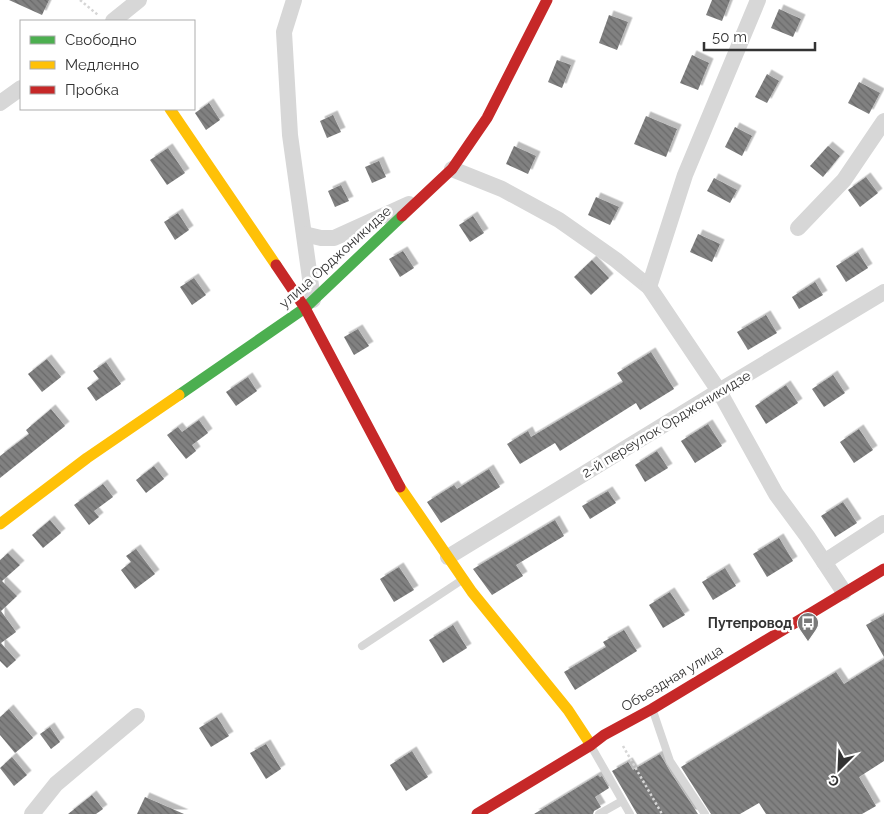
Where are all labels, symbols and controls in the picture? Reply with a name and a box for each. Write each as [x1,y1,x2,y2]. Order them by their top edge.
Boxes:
legend [20,20,195,110]
scale bar [704,20,815,52]
text: 50 m [712,28,747,46]
text: Свободно [65,31,137,49]
text: Медленно [65,56,139,74]
text: Пробка [65,81,119,99]
street label: улица Орджоникидзе [276,203,394,311]
street label: 2-й переулок Орджоникидзе [579,367,753,481]
bus stop icon: Путепровод [796,611,820,642]
place label: Путепровод [708,615,792,631]
street label: Объездная улица [618,641,726,715]
north arrow [814,744,864,794]
text: С [826,771,841,790]

